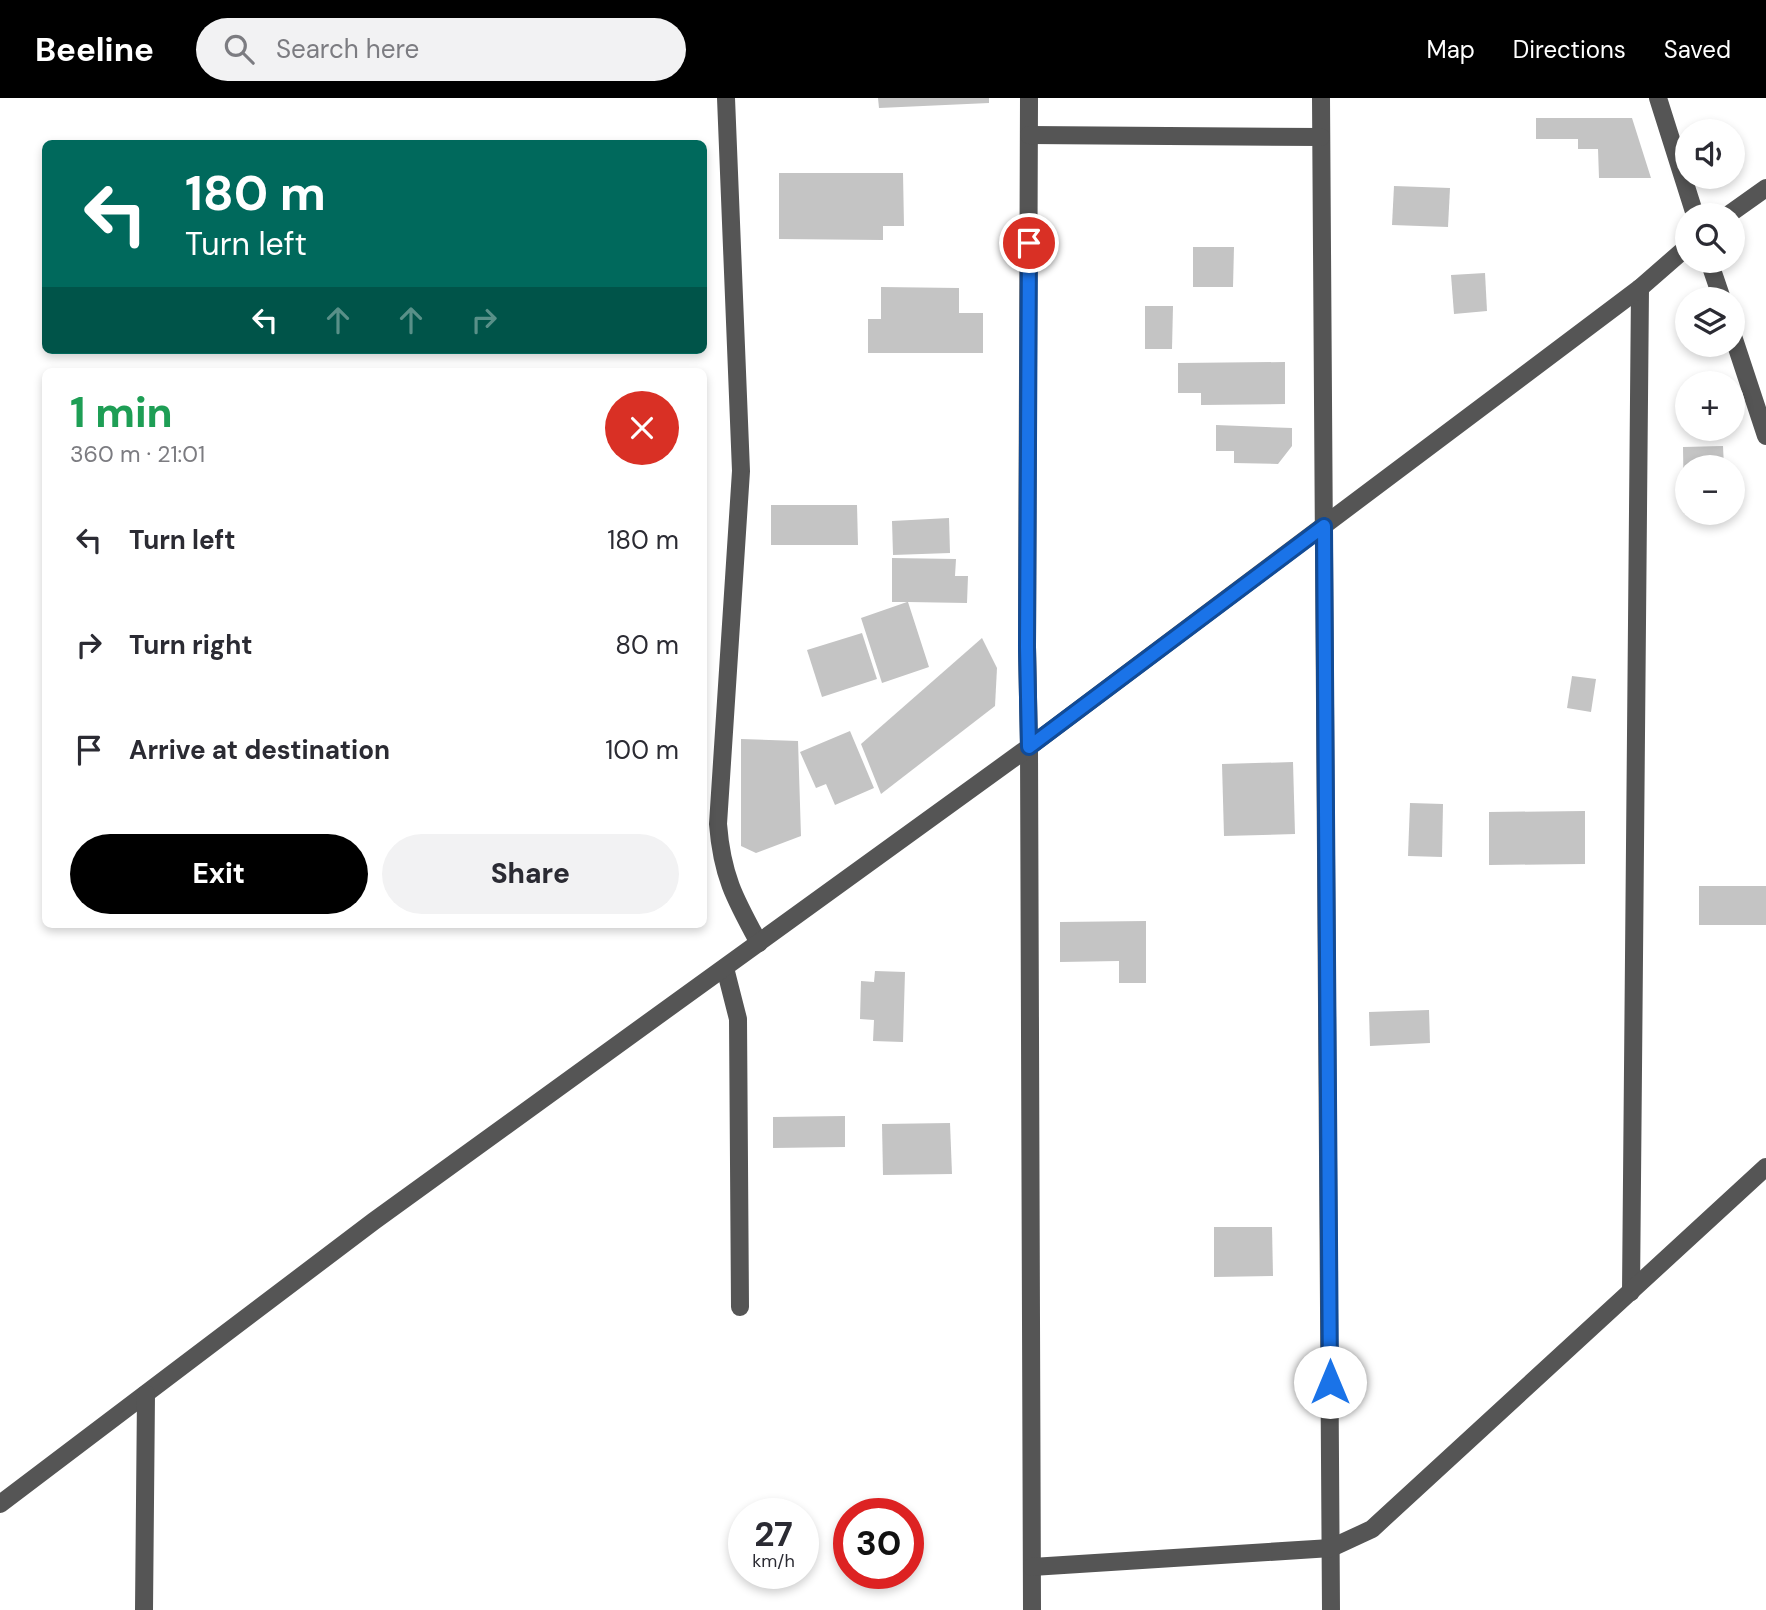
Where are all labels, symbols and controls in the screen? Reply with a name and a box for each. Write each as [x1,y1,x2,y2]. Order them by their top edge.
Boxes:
search box [196,18,686,81]
text: Beeline [35,28,154,71]
icon: search [220,30,258,68]
text: Search here [276,32,419,66]
text: Map [1427,34,1475,65]
text: Directions [1513,34,1626,65]
text: Saved [1664,34,1731,65]
map controls [1675,119,1745,525]
button: sound [1675,119,1745,189]
text: 180 m [185,161,326,225]
icon: left [70,168,161,259]
button: search [1675,203,1745,273]
pin [999,213,1059,273]
text: Turn left [185,223,307,265]
icon: arrive [1010,224,1048,262]
button: layers [1675,287,1745,357]
icon: left [246,301,284,339]
icon: ahead [319,301,357,339]
icon: ahead [392,301,430,339]
icon: right [465,301,503,339]
button: + [1675,371,1745,441]
text: 1 min [70,385,173,440]
button: close [605,391,679,465]
text: 360 m · 21:01 [70,439,205,469]
button: − [1675,455,1745,525]
icon: left [70,521,108,559]
text: Turn left [129,523,236,557]
text: 180 m [607,523,679,557]
icon: right [70,626,108,664]
text: Turn right [129,628,253,662]
text: 80 m [615,628,679,662]
icon: arrive [70,731,108,769]
text: Arrive at destination [129,733,390,767]
text: 100 m [605,733,679,767]
button: Exit [70,834,368,914]
button: Share [382,834,679,914]
position arrow [1293,1345,1367,1419]
speed limit sign: 30 [833,1498,924,1589]
text: 27 [754,1511,793,1557]
text: km/h [752,1549,795,1573]

